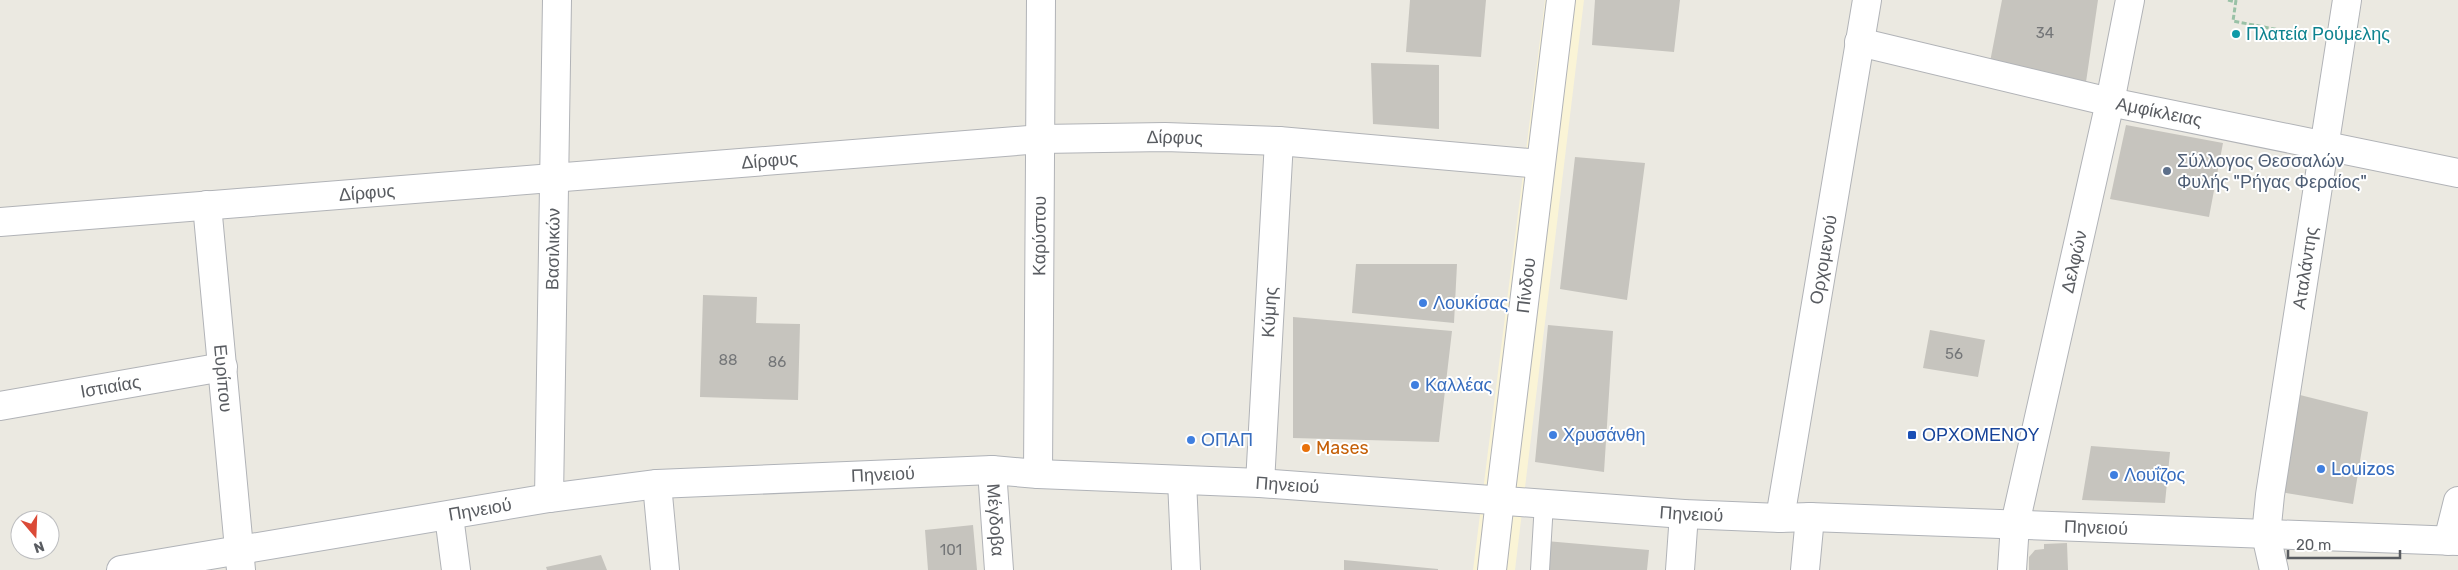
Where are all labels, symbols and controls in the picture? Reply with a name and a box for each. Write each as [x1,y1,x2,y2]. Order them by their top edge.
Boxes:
place label: Πλατεία Ρούμελης [2246,23,2390,45]
house number: 34 [2036,24,2054,42]
marker: Πλατεία Ρούμελης [2230,28,2242,40]
street label: Αμφίκλειας [2114,92,2204,132]
street label: Δίρφυς [1146,126,1204,149]
street label: Δίρφυς [741,147,799,174]
place label: Σύλλογος Θεσσαλών Φυλής "Ρήγας Φεραίος" [2177,150,2367,193]
marker: Σύλλογος Θεσσαλών Φυλής "Ρήγας Φεραίος" [2161,165,2173,177]
street label: Δίρφυς [338,180,396,206]
street label: Καρύστου [1028,196,1051,276]
street label: Βασιλικών [541,208,565,290]
street label: Ορχομενού [1805,213,1842,306]
street label: Αταλάντης [2288,225,2323,311]
street label: Δελφών [2056,228,2092,295]
street label: Πίνδου [1512,257,1540,315]
street label: Κύμης [1257,286,1282,338]
place label: Λουκίσας [1433,292,1508,314]
marker: Λουκίσας [1417,297,1429,309]
street label: Ευρίπου [209,343,237,413]
house number: 56 [1945,345,1963,363]
house number: 88 [718,351,738,369]
house number: 86 [768,353,786,371]
street label: Ιστιαίας [79,371,142,403]
place label: Καλλέας [1425,374,1493,396]
marker: Καλλέας [1409,379,1421,391]
place label: Χρυσάνθη [1563,424,1646,446]
place label: ΟΡΧΟΜΕΝΟΥ [1922,424,2039,446]
place label: ΟΠΑΠ [1201,429,1253,451]
marker: Χρυσάνθη [1547,429,1559,441]
marker: ΟΡΧΟΜΕΝΟΥ [1906,429,1918,441]
marker: ΟΠΑΠ [1185,434,1197,446]
place label: Mases [1316,437,1369,459]
marker: Mases [1300,442,1312,454]
place label: Louizos [2331,458,2395,480]
street label: Πηνειού [851,462,915,487]
marker: Louizos [2315,463,2327,475]
place label: Λουΐζος [2124,464,2186,486]
marker: Λουΐζος [2108,469,2120,481]
street label: Πηνειού [1255,472,1320,498]
street label: Μέγδοβα [982,483,1009,557]
street label: Πηνειού [447,493,513,526]
street label: Πηνειού [1659,501,1724,527]
north arrow [10,510,60,560]
street label: Πηνειού [2064,515,2128,540]
scale bar [2288,528,2400,560]
text: 20 m [2296,536,2331,554]
text: N [32,537,47,556]
house number: 101 [940,541,962,559]

